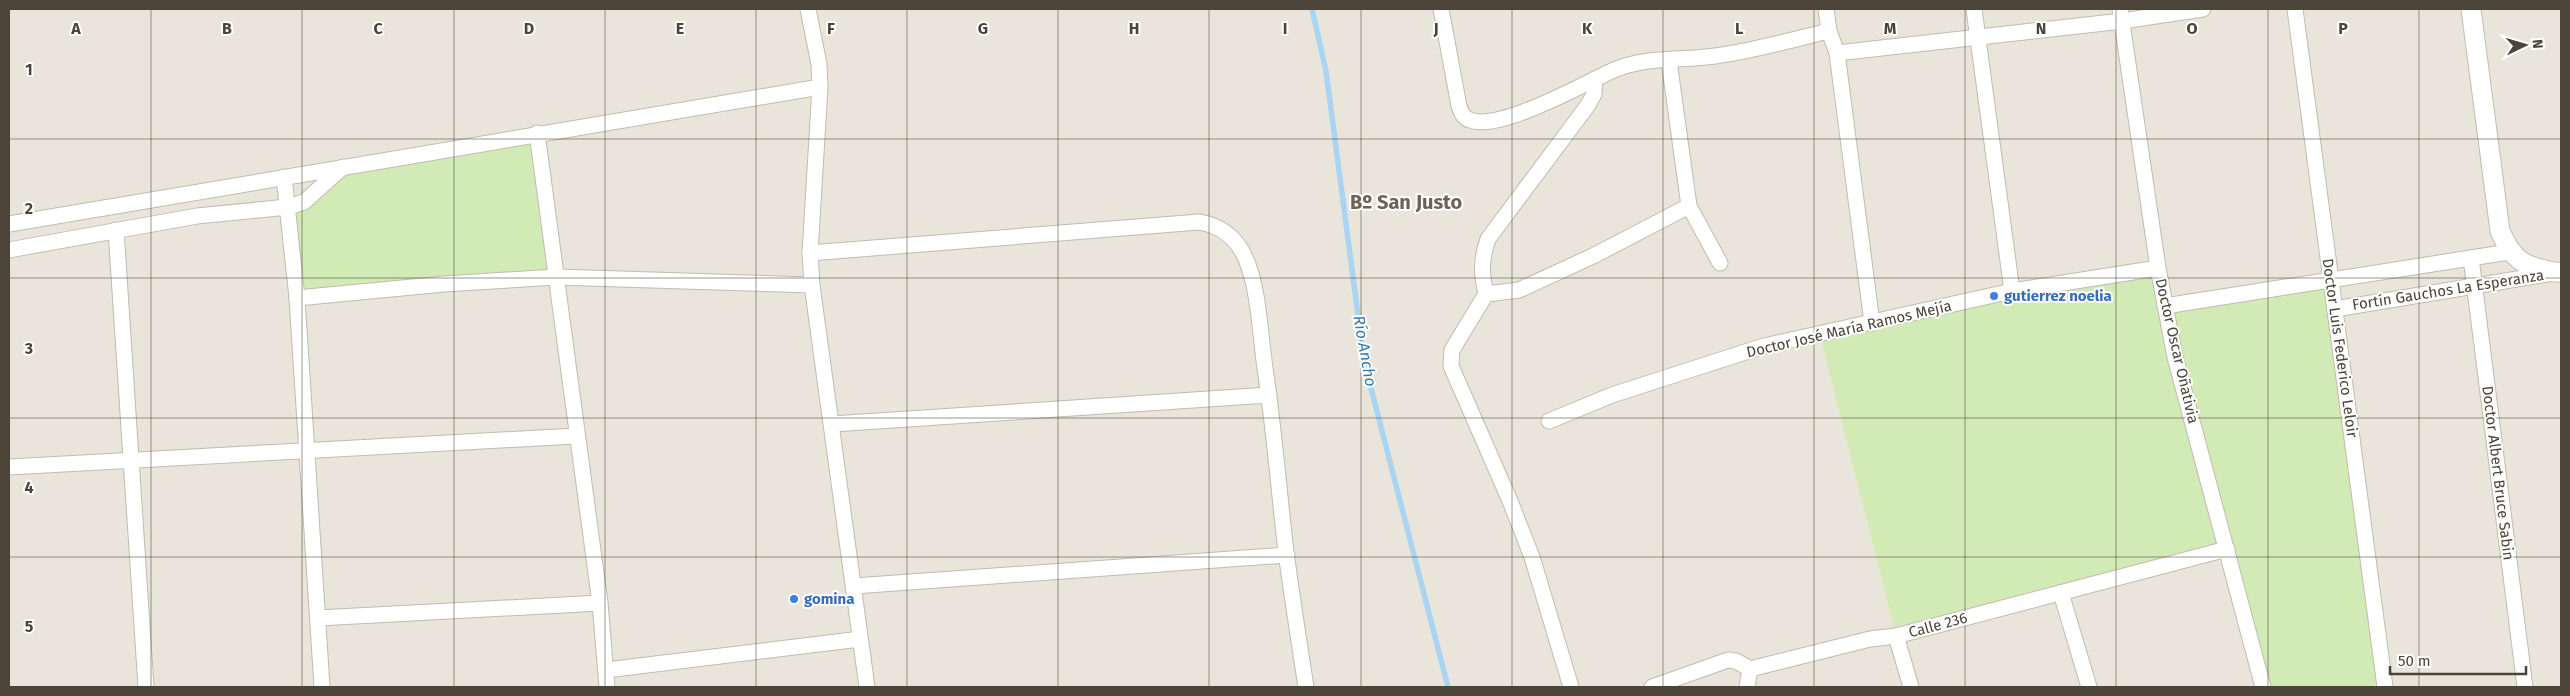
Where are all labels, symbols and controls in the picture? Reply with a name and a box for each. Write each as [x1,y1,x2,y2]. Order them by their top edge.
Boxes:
text: A [70,19,81,38]
text: B [222,19,232,38]
text: C [373,19,383,38]
text: D [524,19,534,38]
text: E [676,19,684,38]
text: F [827,19,835,38]
text: G [978,19,988,38]
text: H [1129,19,1139,38]
text: I [1283,19,1287,38]
text: J [1432,19,1439,38]
text: K [1582,19,1593,38]
text: L [1735,19,1743,38]
text: M [1884,19,1897,38]
text: N [2036,19,2046,38]
text: O [2186,19,2198,38]
text: P [2338,19,2348,38]
north arrow [2500,20,2550,70]
text: N [2529,39,2546,49]
text: 1 [25,60,33,79]
district label: Bº San Justo [1350,190,1462,214]
text: 2 [25,199,33,218]
street label: Doctor Luis Federico Leloir [2319,257,2362,439]
street label: Fortín Gauchos La Esperanza [2351,266,2545,314]
street label: Doctor Oscar Oñativia [2152,277,2202,425]
place label: gutierrez noelia [2004,287,2112,305]
marker: gutierrez noelia [1988,290,2000,302]
street label: Doctor José María Ramos Mejía [1745,297,1953,361]
water label: Río Ancho [1349,314,1381,388]
text: 3 [24,339,33,358]
street label: Doctor Albert Bruce Sabin [2478,385,2518,561]
text: 4 [24,478,34,497]
place label: gomina [804,590,854,608]
marker: gomina [788,593,800,605]
street label: Calle 236 [1907,609,1969,641]
text: 5 [25,617,34,636]
scale bar [2390,644,2526,676]
text: 50 m [2398,652,2431,670]

